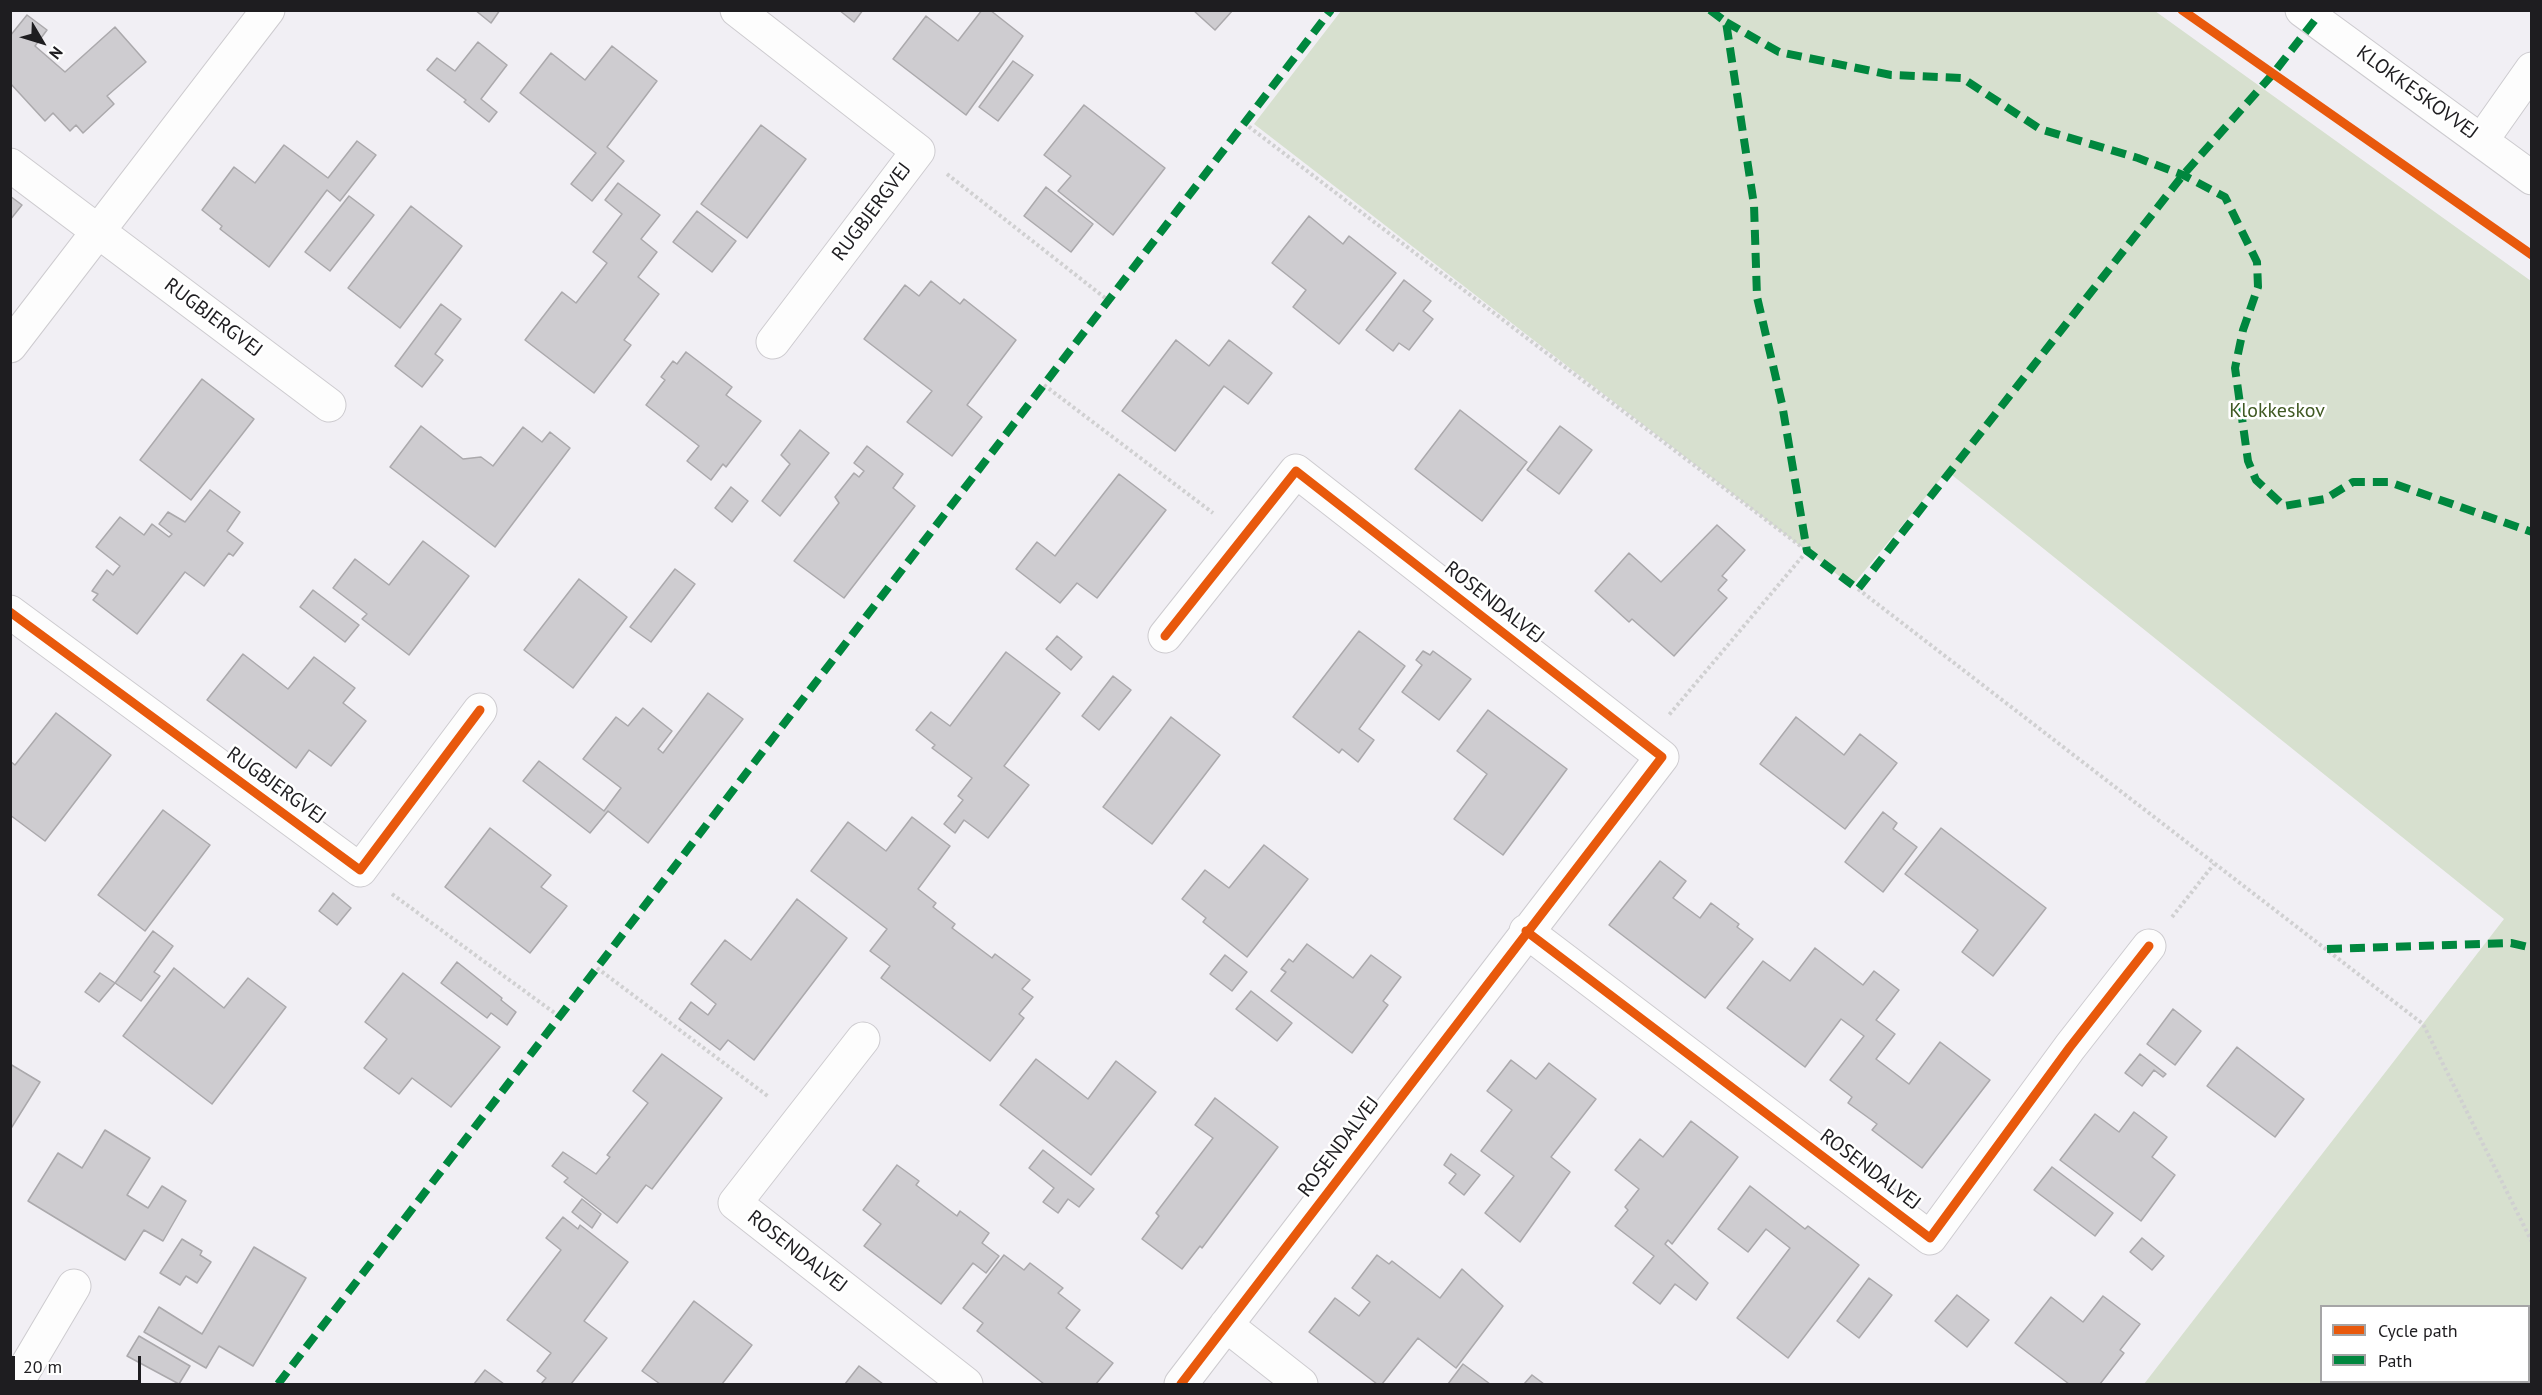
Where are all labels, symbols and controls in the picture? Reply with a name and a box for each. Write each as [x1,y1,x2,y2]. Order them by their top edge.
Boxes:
north arrow [12,12,72,72]
street label: KLOKKESKOVVEJ [2352,41,2482,145]
text: N [45,43,67,63]
street label: RUGBJERGVEJ [827,158,917,266]
street label: RUGBJERGVEJ [159,273,267,363]
park label: Klokkeskov [2229,399,2325,423]
street label: ROSENDALVEJ [1439,557,1549,649]
street label: RUGBJERGVEJ [222,742,330,830]
street label: ROSENDALVEJ [1293,1092,1385,1202]
street label: ROSENDALVEJ [1815,1124,1925,1216]
street label: ROSENDALVEJ [742,1206,852,1298]
legend [2320,1305,2530,1383]
text: Cycle path [2378,1319,2458,1342]
scale bar [15,1344,144,1382]
text: Path [2378,1349,2412,1372]
text: 20 m [23,1355,62,1378]

